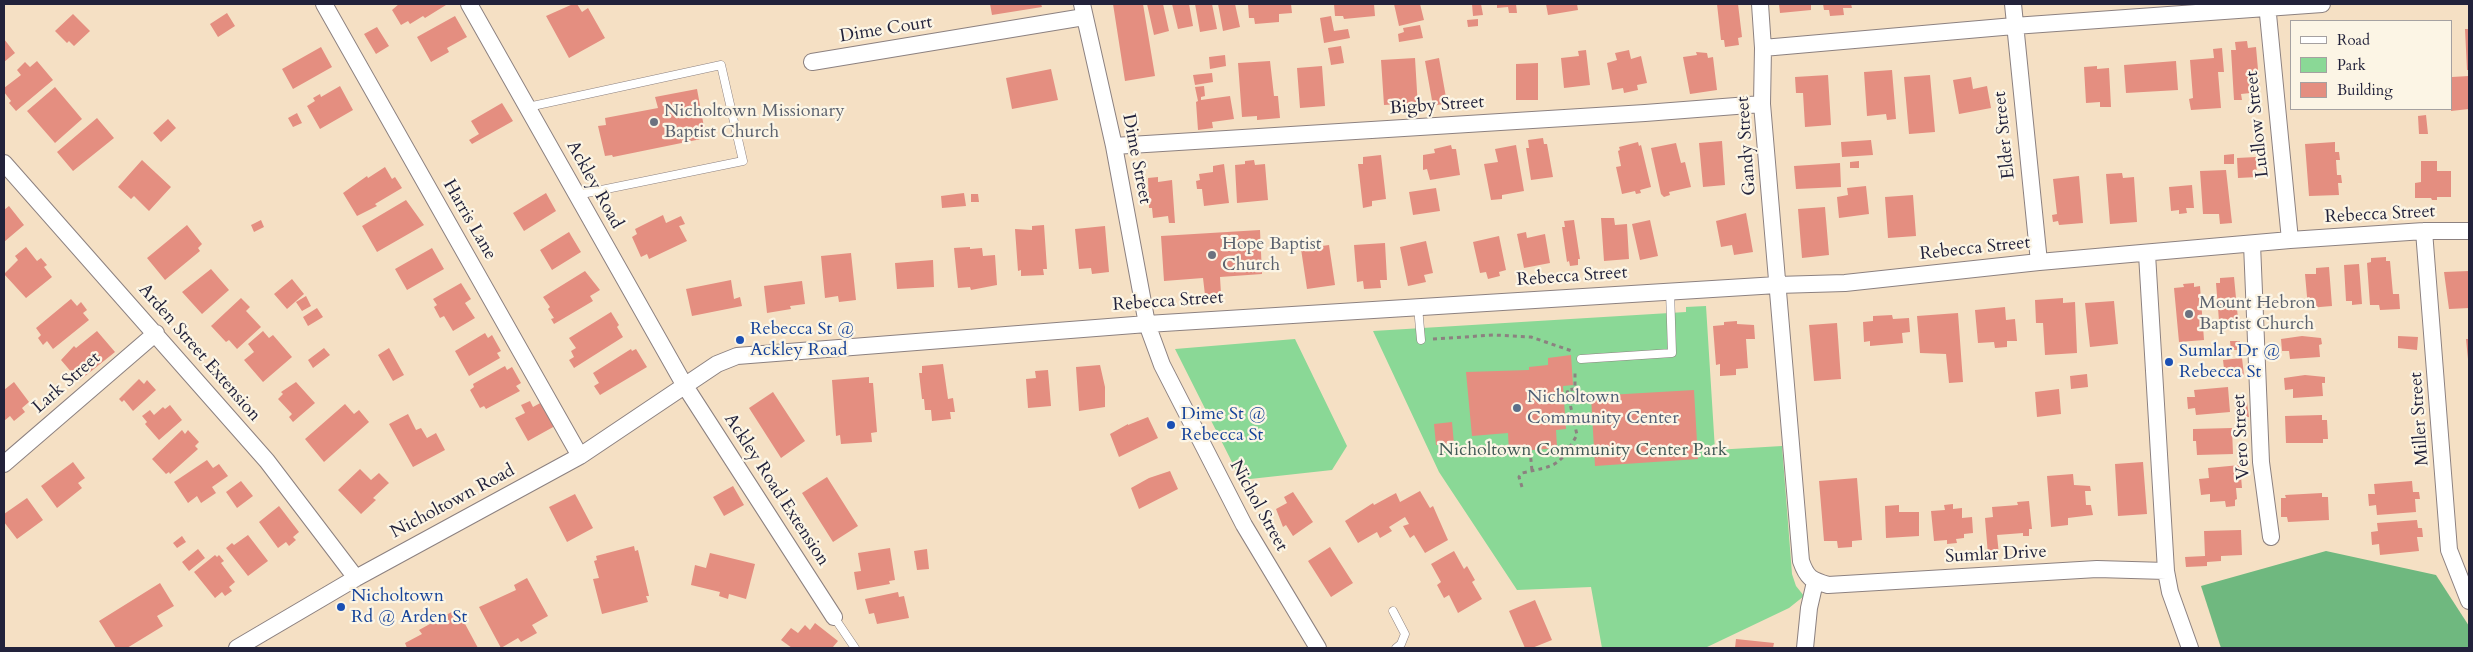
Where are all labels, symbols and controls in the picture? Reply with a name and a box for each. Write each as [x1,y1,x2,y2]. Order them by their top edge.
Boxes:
street label: Dime Court [838,12,934,48]
legend [2290,20,2453,110]
text: Road [2337,30,2370,50]
text: Park [2337,55,2366,75]
street label: Ludlow Street [2242,70,2274,178]
text: Building [2337,80,2393,100]
street label: Elder Street [1990,90,2020,180]
street label: Bigby Street [1389,92,1485,120]
street label: Gandy Street [1733,96,1761,196]
place label: Nicholtown Missionary Baptist Church [664,101,845,144]
street label: Dime Street [1117,112,1155,206]
marker: Nicholtown Missionary Baptist Church [648,116,660,128]
street label: Ackley Road [561,137,627,233]
street label: Harris Lane [437,176,501,264]
street label: Rebecca Street [2324,201,2436,229]
street label: Rebecca Street [1919,232,2031,266]
place label: Hope Baptist Church [1222,234,1321,276]
marker: Hope Baptist Church [1206,249,1218,261]
street label: Rebecca Street [1516,262,1628,292]
street label: Arden Street Extension [133,280,265,426]
street label: Rebecca Street [1112,287,1224,317]
place label: Mount Hebron Baptist Church [2199,293,2316,336]
marker: Mount Hebron Baptist Church [2183,308,2195,320]
place label: Rebecca St @ Ackley Road [750,319,855,362]
marker: Rebecca St @ Ackley Road [734,334,746,346]
place label: Sumlar Dr @ Rebecca St [2179,341,2280,384]
street label: Lark Street [29,348,105,418]
marker: Sumlar Dr @ Rebecca St [2163,356,2175,368]
street label: Miller Street [2406,371,2434,467]
place label: Nicholtown Community Center [1527,387,1679,429]
street label: Vero Street [2229,394,2255,480]
marker: Nicholtown Community Center [1511,402,1523,414]
place label: Dime St @ Rebecca St [1181,404,1266,446]
street label: Ackley Road Extension [719,410,833,570]
marker: Dime St @ Rebecca St [1165,419,1177,431]
park label: Nicholtown Community Center Park [1439,440,1727,462]
street label: Nichol Street [1224,457,1292,555]
street label: Nicholtown Road [387,460,519,544]
street label: Sumlar Drive [1945,542,2047,568]
place label: Nicholtown Rd @ Arden St [351,586,467,628]
marker: Nicholtown Rd @ Arden St [335,601,347,613]

